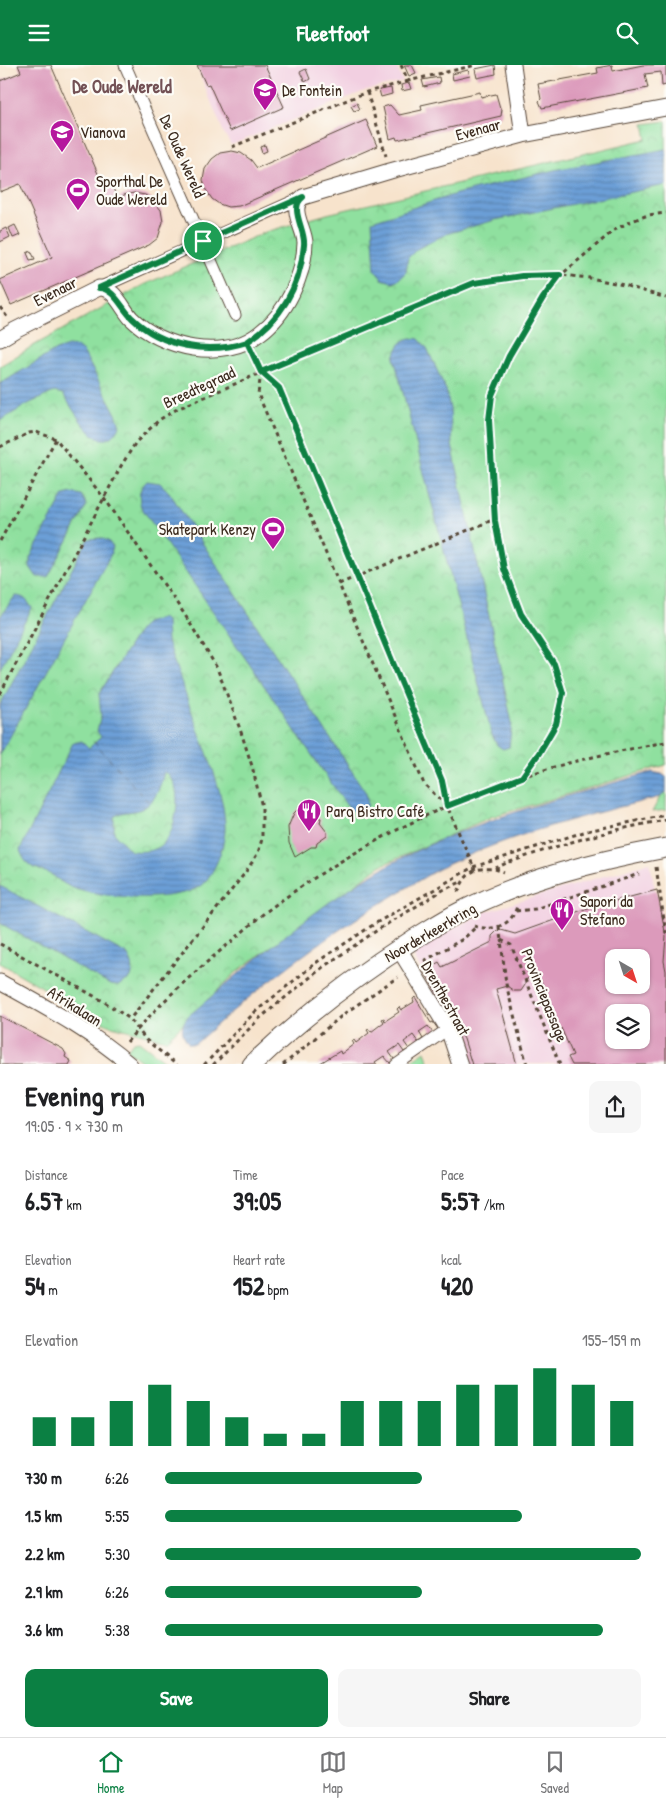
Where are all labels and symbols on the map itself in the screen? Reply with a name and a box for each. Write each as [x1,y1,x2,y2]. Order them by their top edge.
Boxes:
district label: De Oude Wereld [72,74,172,99]
school or university icon: De Fontein [252,77,278,111]
place label: De Fontein [282,79,342,101]
street label: De Oude Wereld [155,111,211,201]
street label: Evenaar [453,112,503,146]
school or university icon: Vianova [49,119,75,153]
place label: Vianova [80,121,125,143]
place label: Sporthal De Oude Wereld [96,170,167,210]
sports icon: Sporthal De Oude Wereld [65,177,91,211]
pin [182,220,224,262]
street label: Evenaar [30,271,80,311]
street label: Breedtegraad [159,361,239,413]
sports icon: Skatepark Kenzy [260,516,286,550]
place label: Skatepark Kenzy [159,518,256,540]
restaurant icon: Parq Bistro Café [296,798,322,832]
place label: Parq Bistro Café [326,800,425,822]
place label: Sapori da Stefano [580,890,633,930]
street label: Noorderkeerkring [380,897,480,967]
restaurant icon: Sapori da Stefano [549,897,575,931]
street label: Provinciepassage [516,945,574,1046]
north arrow [605,949,650,994]
street label: Drenthestraat [417,957,476,1040]
street label: Afrikalaan [44,981,106,1031]

